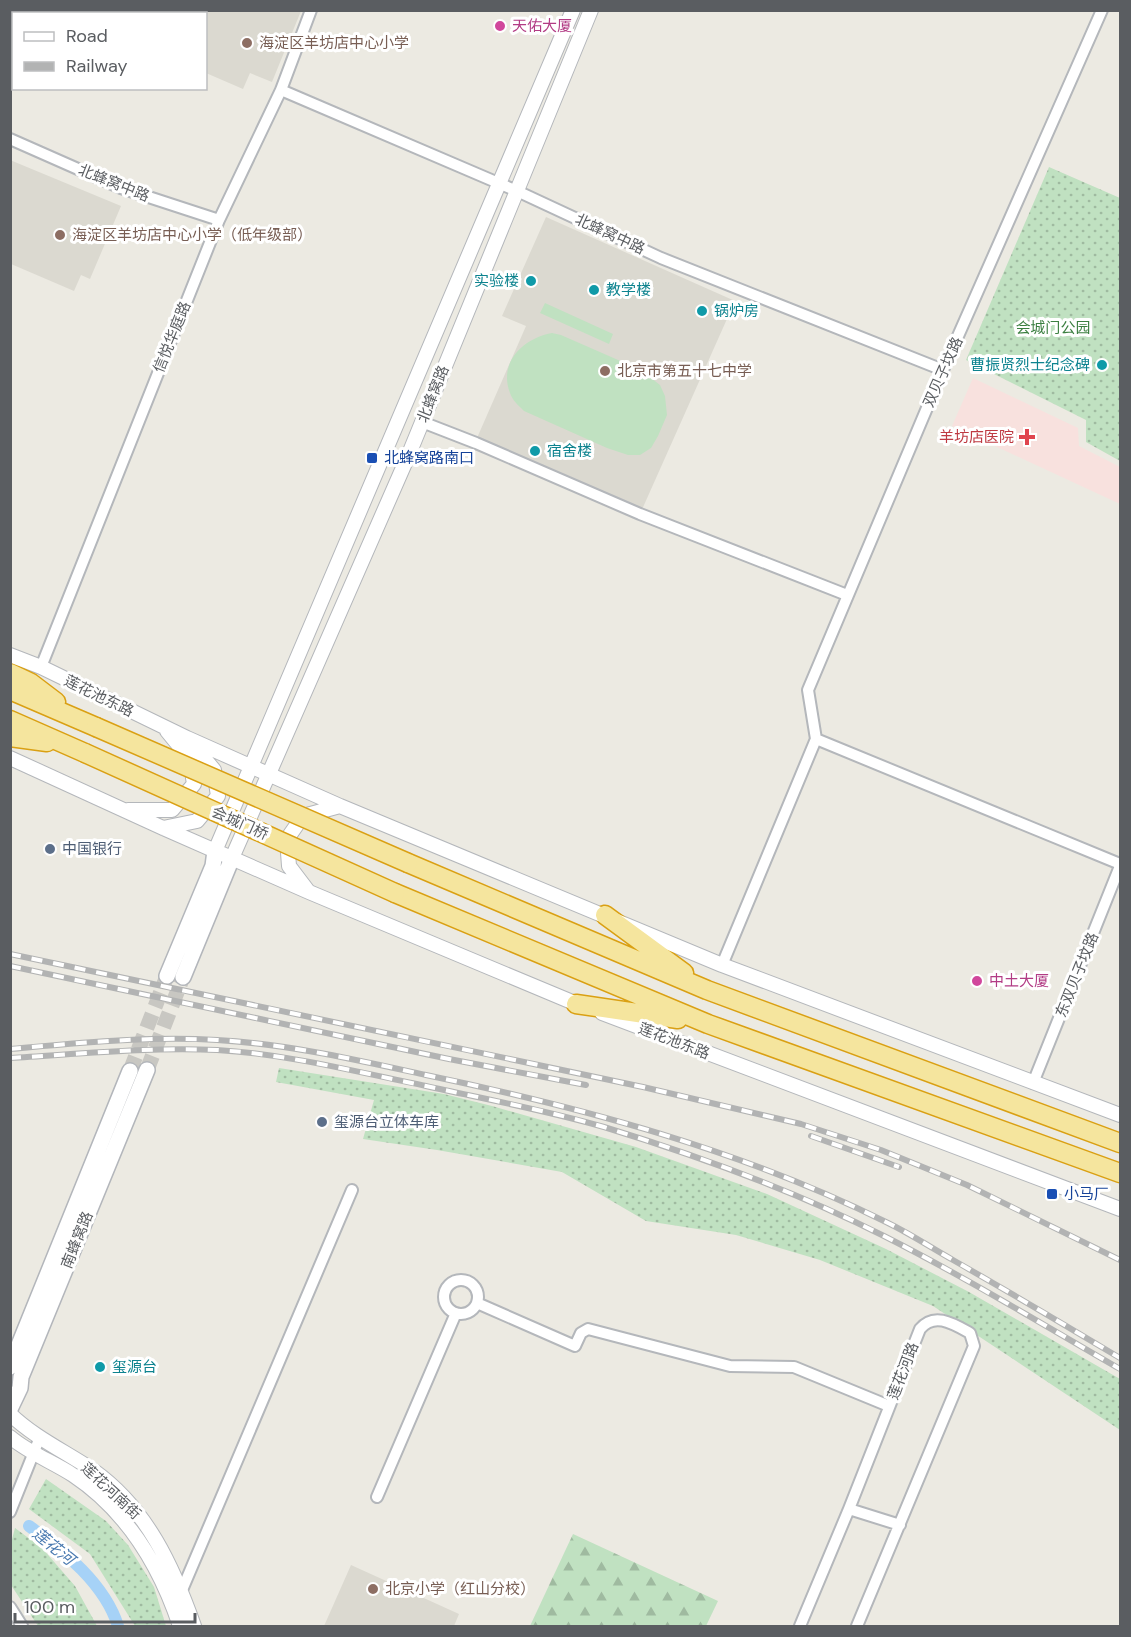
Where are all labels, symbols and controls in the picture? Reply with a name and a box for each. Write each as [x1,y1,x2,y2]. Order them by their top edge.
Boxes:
legend [12,12,207,90]
place label: 天佑大厦 [512,16,572,36]
marker: 天佑大厦 [493,19,507,33]
text: Road [66,24,108,48]
place label: 海淀区羊坊店中心小学 [259,33,409,53]
marker: 海淀区羊坊店中心小学 [240,36,254,50]
text: Railway [66,54,128,78]
street label: 北蜂窝中路 [75,160,153,206]
street label: 北蜂窝中路 [572,209,648,259]
place label: 海淀区羊坊店中心小学（低年级部） [72,225,312,245]
marker: 海淀区羊坊店中心小学（低年级部） [53,228,67,242]
place label: 实验楼 [474,271,519,291]
marker: 实验楼 [524,274,538,288]
place label: 教学楼 [606,280,651,300]
marker: 教学楼 [587,283,601,297]
street label: 信悦华庭路 [149,298,195,376]
place label: 锅炉房 [714,301,759,321]
marker: 锅炉房 [695,304,709,318]
park label: 会城门公园 [1015,318,1091,338]
street label: 双贝子坟路 [919,334,967,410]
place label: 曹振贤烈士纪念碑 [970,355,1090,375]
marker: 曹振贤烈士纪念碑 [1095,358,1109,372]
place label: 北京市第五十七中学 [617,361,752,381]
street label: 北蜂窝路 [412,362,454,426]
marker: 北京市第五十七中学 [598,364,612,378]
place label: 羊坊店医院 [939,427,1014,447]
marker: 羊坊店医院 [1018,428,1036,446]
place label: 宿舍楼 [547,441,592,461]
marker: 宿舍楼 [528,444,542,458]
place label: 北蜂窝路南口 [384,448,474,468]
marker: 北蜂窝路南口 [365,451,379,465]
street label: 莲花池东路 [61,671,137,721]
street label: 会城门桥 [209,802,271,844]
place label: 中国银行 [62,839,122,859]
marker: 中国银行 [43,842,57,856]
street label: 东双贝子坟路 [1051,930,1103,1020]
place label: 中土大厦 [989,971,1049,991]
marker: 中土大厦 [970,974,984,988]
street label: 莲花池东路 [635,1018,713,1064]
place label: 玺源台立体车库 [334,1112,439,1132]
marker: 玺源台立体车库 [315,1115,329,1129]
place label: 小马厂 [1064,1184,1109,1204]
marker: 小马厂 [1045,1187,1059,1201]
street label: 南蜂窝路 [56,1208,98,1272]
street label: 莲花河路 [883,1339,923,1403]
place label: 玺源台 [112,1357,157,1377]
marker: 玺源台 [93,1360,107,1374]
street label: 莲花河南街 [77,1458,145,1524]
water label: 莲花河 [28,1523,81,1572]
place label: 北京小学（红山分校） [385,1579,535,1599]
marker: 北京小学（红山分校） [366,1582,380,1596]
scale bar [15,1586,195,1624]
text: 100 m [24,1595,75,1619]

